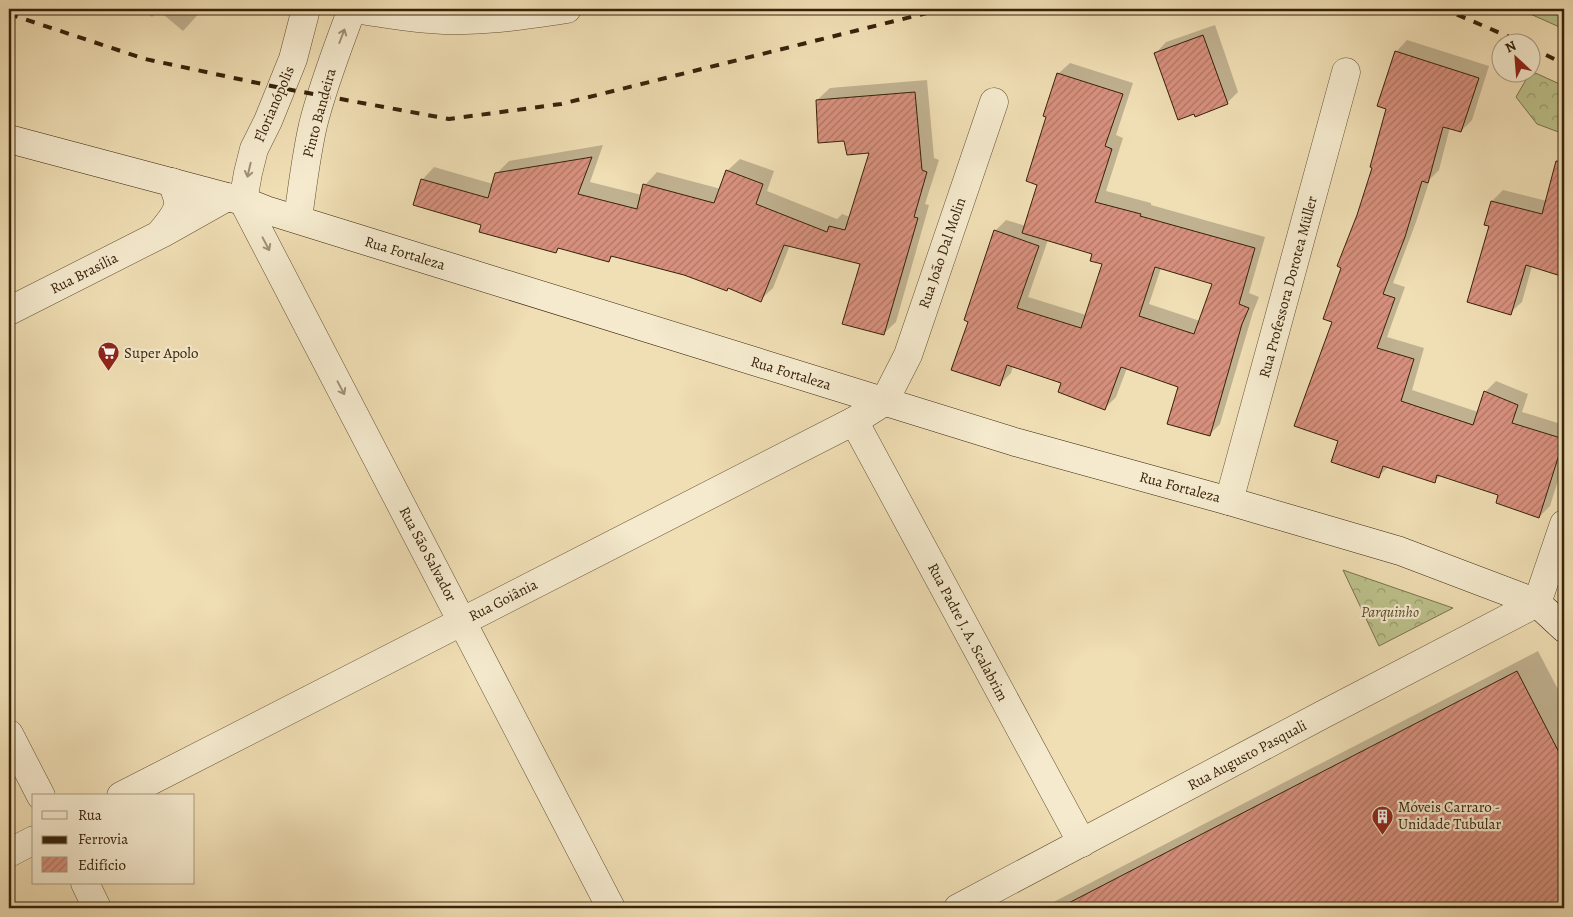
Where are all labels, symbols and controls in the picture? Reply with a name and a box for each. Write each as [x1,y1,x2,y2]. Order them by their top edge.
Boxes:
one-way arrow [338,29,347,44]
north arrow [1490,32,1540,82]
text: N [1502,36,1519,58]
street label: Florianópolis [249,63,299,145]
street label: Pinto Bandeira [297,66,341,160]
one-way arrow [244,161,253,177]
street label: Rua Professora Dorotea Müller [1254,194,1322,380]
street label: Rua João Dal Molin [914,195,970,311]
street label: Rua Fortaleza [362,231,448,275]
one-way arrow [262,236,271,251]
street label: Rua Brasília [47,247,121,299]
supermarket icon: Super Apolo [96,341,120,372]
place label: Super Apolo [124,343,198,363]
street label: Rua Fortaleza [748,351,834,395]
one-way arrow [337,380,346,395]
street label: Rua Fortaleza [1137,467,1223,507]
street label: Rua São Salvador [395,503,462,605]
street label: Rua Padre J. A. Scalabrim [923,559,1013,705]
street label: Rua Goiânia [465,574,541,626]
park label: Parquinho [1361,602,1419,622]
street label: Rua Augusto Pasquali [1184,715,1310,795]
legend [32,794,195,884]
place label: Móveis Carraro - Unidade Tubular [1398,797,1501,834]
building icon: Móveis Carraro - Unidade Tubular [1370,804,1394,835]
text: Rua [78,805,102,825]
text: Ferrovia [78,829,128,849]
text: Edifício [78,855,126,875]

